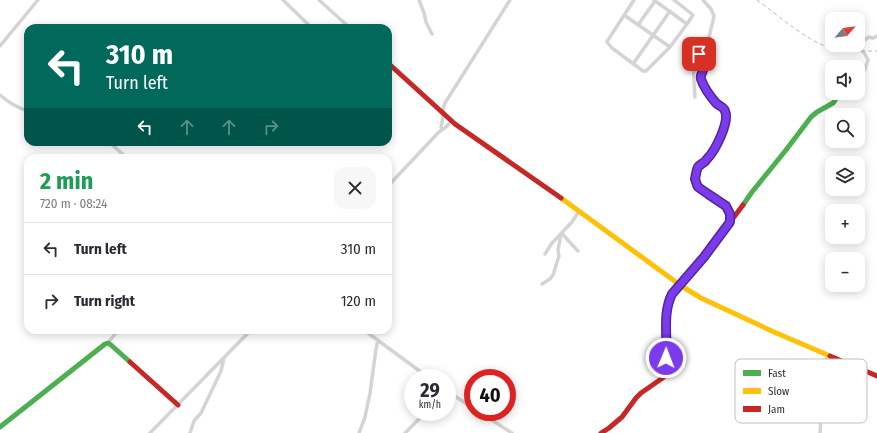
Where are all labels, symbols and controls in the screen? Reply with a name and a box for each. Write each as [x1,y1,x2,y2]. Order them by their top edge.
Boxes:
north arrow [825,12,865,52]
map controls [825,12,865,292]
pin [682,37,716,71]
text: 310 m [106,38,173,71]
icon: left [40,40,92,92]
icon: arrive [688,43,710,65]
button: sound [825,60,865,100]
text: Turn left [106,72,168,94]
button: search [825,108,865,148]
icon: left [134,116,156,138]
icon: ahead [176,116,198,138]
icon: ahead [218,116,240,138]
icon: right [260,116,282,138]
button: layers [825,156,865,196]
text: 2 min [40,167,93,195]
button: close [334,167,376,209]
text: 720 m · 08:24 [40,196,107,211]
button: + [825,204,865,244]
icon: left [40,238,62,260]
text: Turn left [74,240,127,258]
text: 310 m [341,240,376,258]
button: − [825,252,865,292]
icon: right [40,290,62,312]
text: Turn right [74,292,135,310]
text: 120 m [341,292,376,310]
position arrow [645,337,687,379]
legend [735,359,867,423]
text: Fast [768,367,786,380]
speed limit sign: 40 [464,369,516,421]
text: 29 [420,378,440,402]
text: Slow [768,385,789,398]
text: km/h [419,399,441,411]
text: Jam [768,403,785,416]

